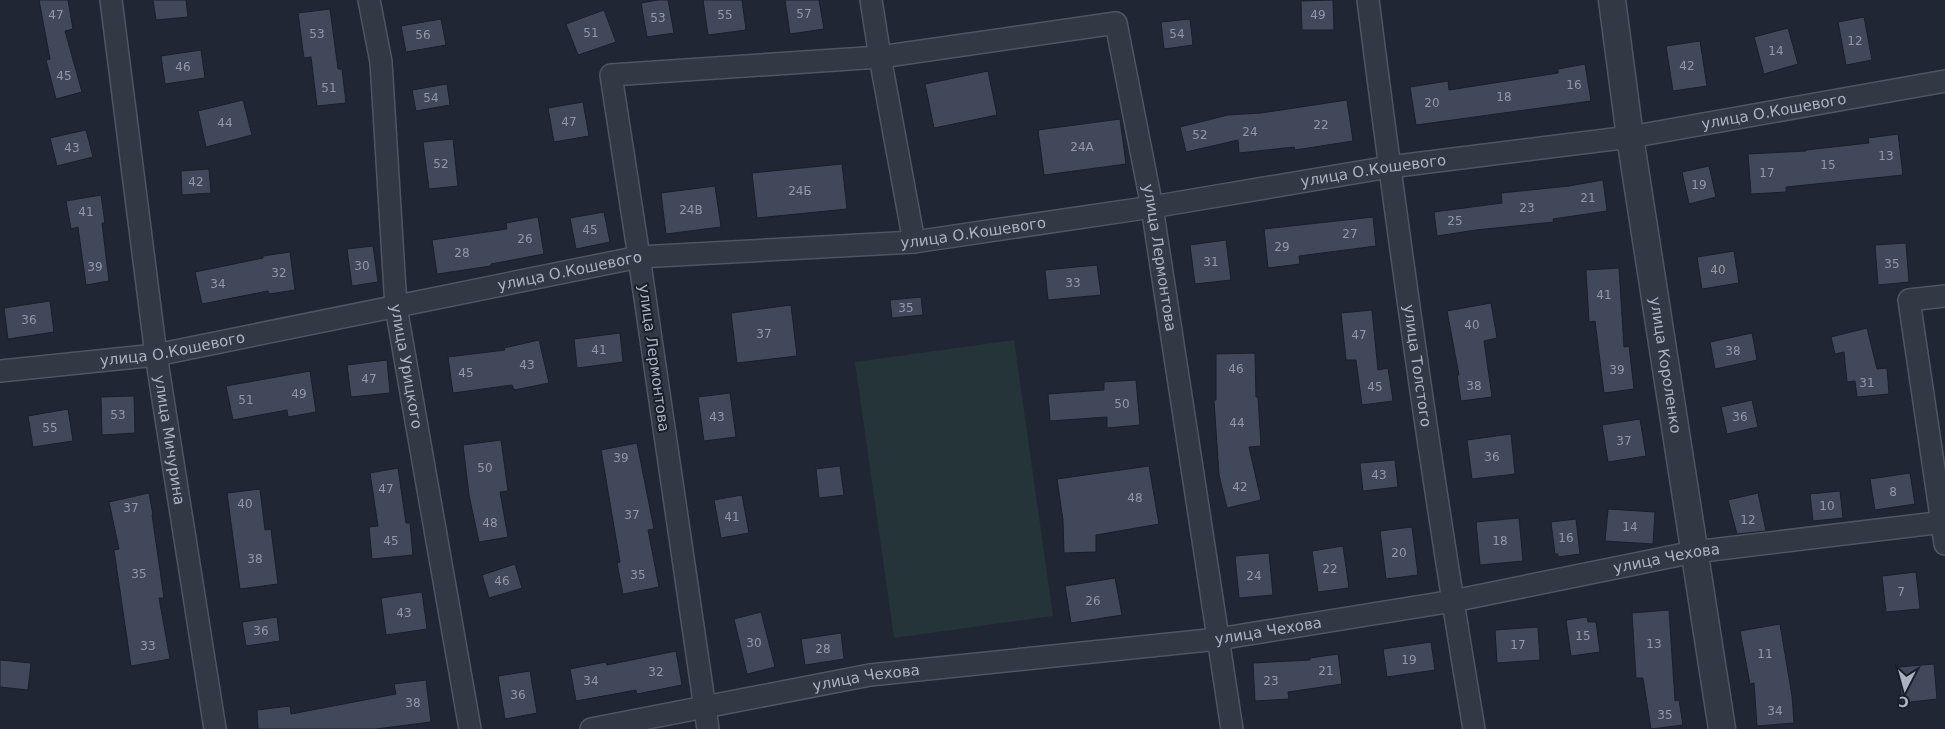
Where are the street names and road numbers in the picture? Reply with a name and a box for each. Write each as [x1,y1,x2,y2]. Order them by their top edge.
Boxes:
street label: улица О.Кошевого [1700,90,1848,133]
street label: улица О.Кошевого [1299,151,1447,191]
street label: улица Лермонтова [1139,183,1180,333]
street label: улица О.Кошевого [900,214,1047,252]
street label: улица О.Кошевого [496,248,644,294]
street label: улица Лермонтова [635,283,673,433]
street label: улица Короленко [1646,296,1685,435]
street label: улица Урицкого [387,303,426,430]
street label: улица Толстого [1400,303,1435,428]
street label: улица О.Кошевого [99,328,247,370]
street label: улица Мичурина [150,374,189,506]
street label: улица Чехова [1612,540,1721,577]
street label: улица Чехова [1214,613,1323,648]
street label: улица Чехова [811,661,921,695]

